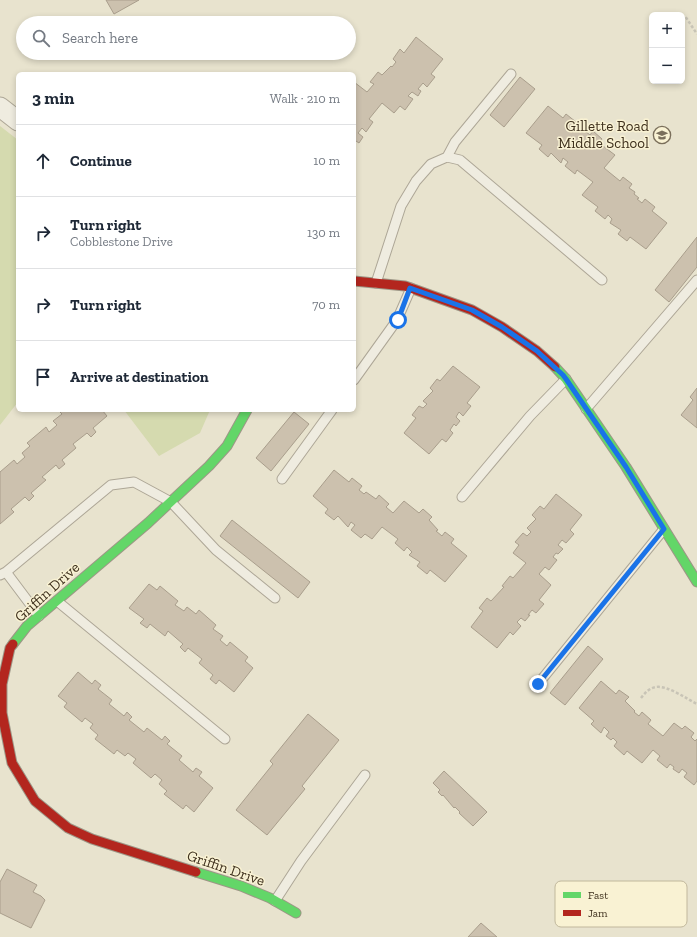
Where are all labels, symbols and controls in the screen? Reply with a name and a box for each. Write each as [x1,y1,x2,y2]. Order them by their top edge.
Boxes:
map controls [649,12,685,84]
button: + [649,12,685,48]
search box [16,16,356,60]
icon: search [30,27,52,49]
text: Search here [62,29,138,47]
button: − [649,48,685,84]
text: 3 min [32,88,74,108]
text: Walk · 210 m [270,91,340,106]
place label: Gillette Road Middle School [558,117,650,152]
school or university icon: Gillette Road Middle School [652,125,672,145]
icon: ahead [32,150,54,172]
text: Continue [70,152,132,170]
text: 10 m [313,153,340,168]
text: Turn right [70,216,141,234]
icon: right [32,222,54,244]
text: 130 m [307,225,340,240]
text: Cobblestone Drive [70,234,173,249]
icon: right [32,294,54,316]
text: Turn right [70,296,141,314]
text: 70 m [312,297,340,312]
route start [389,311,407,329]
icon: arrive [32,366,54,388]
text: Arrive at destination [70,368,209,386]
street label: Griffin Drive [11,558,83,626]
route end [529,675,547,693]
street label: Griffin Drive [185,846,267,890]
legend [555,881,687,927]
text: Fast [588,889,609,902]
text: Jam [588,907,608,920]

